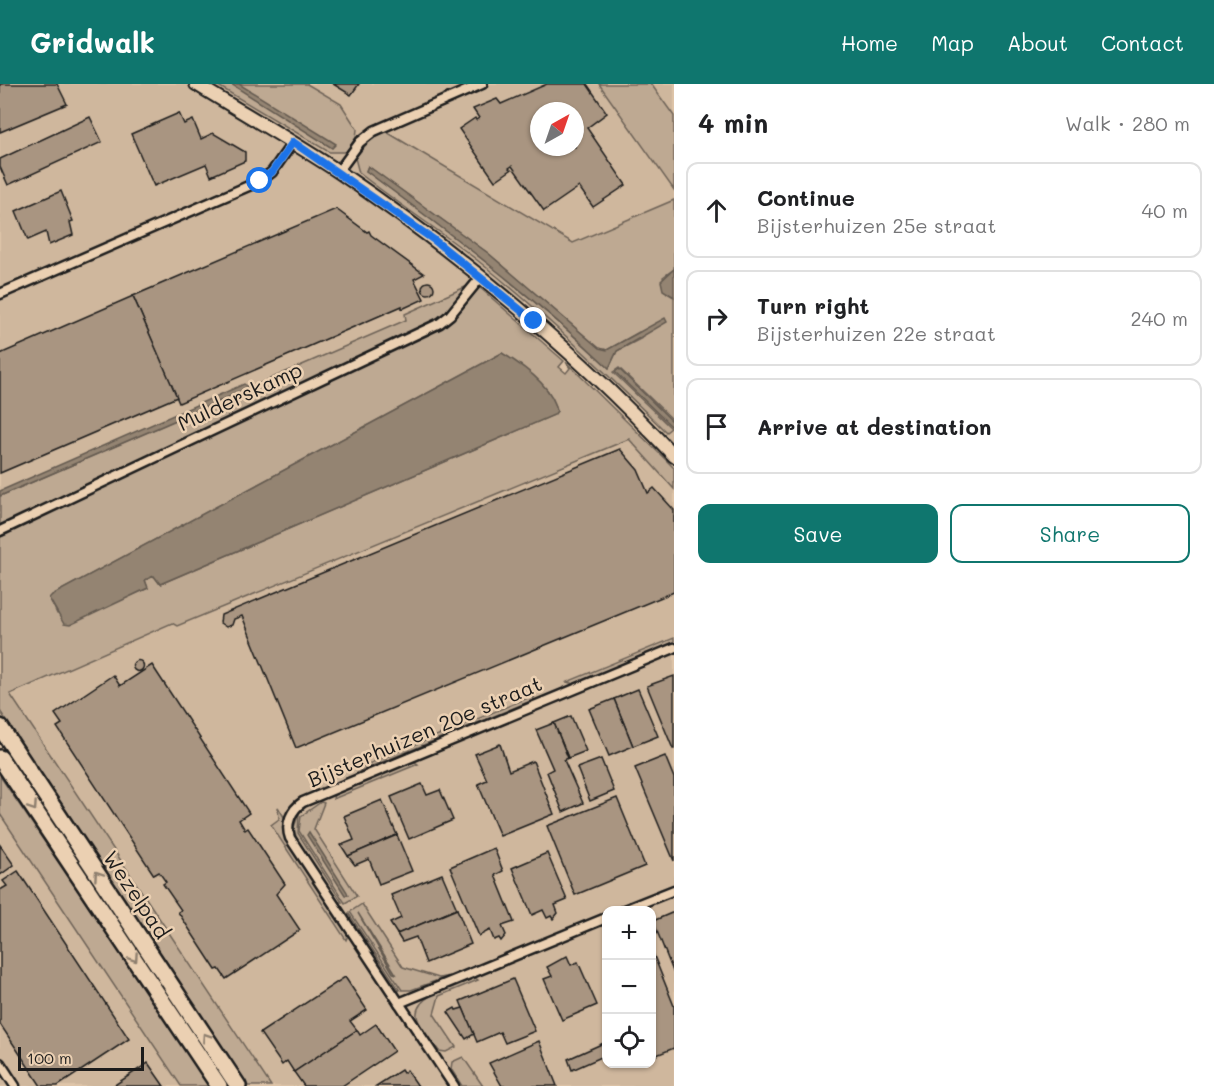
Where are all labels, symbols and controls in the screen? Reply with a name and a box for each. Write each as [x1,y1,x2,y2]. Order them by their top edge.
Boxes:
text: Gridwalk [30,24,155,60]
text: Home [841,29,898,56]
text: Map [931,29,974,56]
text: About [1007,29,1068,56]
text: Contact [1101,29,1184,56]
north arrow [530,102,584,156]
text: 4 min [698,106,768,140]
text: Walk · 280 m [1065,110,1190,136]
route start [246,167,272,193]
text: Continue [757,183,855,212]
icon: ahead [700,194,733,227]
text: 40 m [1142,197,1188,223]
text: Bijsterhuizen 25e straat [757,212,996,238]
text: Turn right [757,291,869,320]
icon: right [700,302,733,335]
text: 240 m [1130,305,1188,331]
route end [520,307,546,333]
text: Bijsterhuizen 22e straat [757,320,996,346]
street label: Mulderskamp [173,355,306,436]
icon: arrive [700,410,733,443]
text: Arrive at destination [757,412,992,441]
button: Save [698,504,938,563]
button: Share [950,504,1190,563]
street label: Bijsterhuizen 20e straat [303,669,546,792]
one-way arrow [26,800,37,811]
street label: Wezelpad [98,845,177,943]
one-way arrow [94,870,105,881]
map controls [602,906,656,1068]
button: + [602,906,656,960]
one-way arrow [127,951,138,962]
button: − [602,960,656,1014]
button: locate [602,1014,656,1068]
one-way arrow [201,1033,213,1043]
scale bar [18,1044,144,1072]
text: 100 m [27,1047,72,1068]

